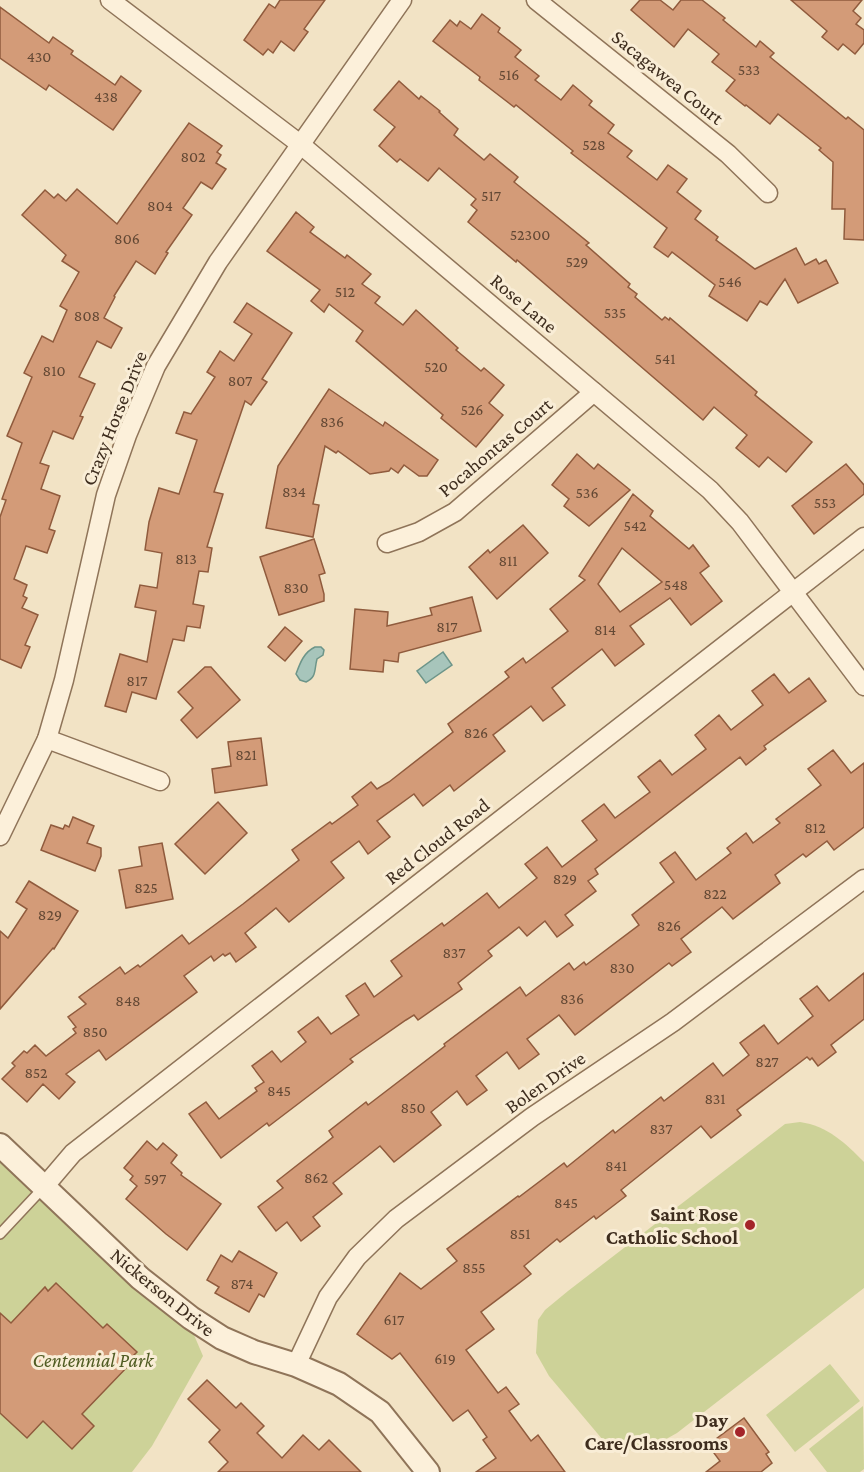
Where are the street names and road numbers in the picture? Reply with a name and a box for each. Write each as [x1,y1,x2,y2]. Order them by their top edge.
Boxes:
street label: Sacagawea Court [607,25,729,130]
street label: Rose Lane [486,269,562,337]
street label: Crazy Horse Drive [77,347,152,489]
street label: Pocahontas Court [434,393,557,501]
street label: Red Cloud Road [380,793,494,889]
street label: Bolen Drive [501,1046,590,1118]
street label: Nickerson Drive [107,1243,220,1341]

